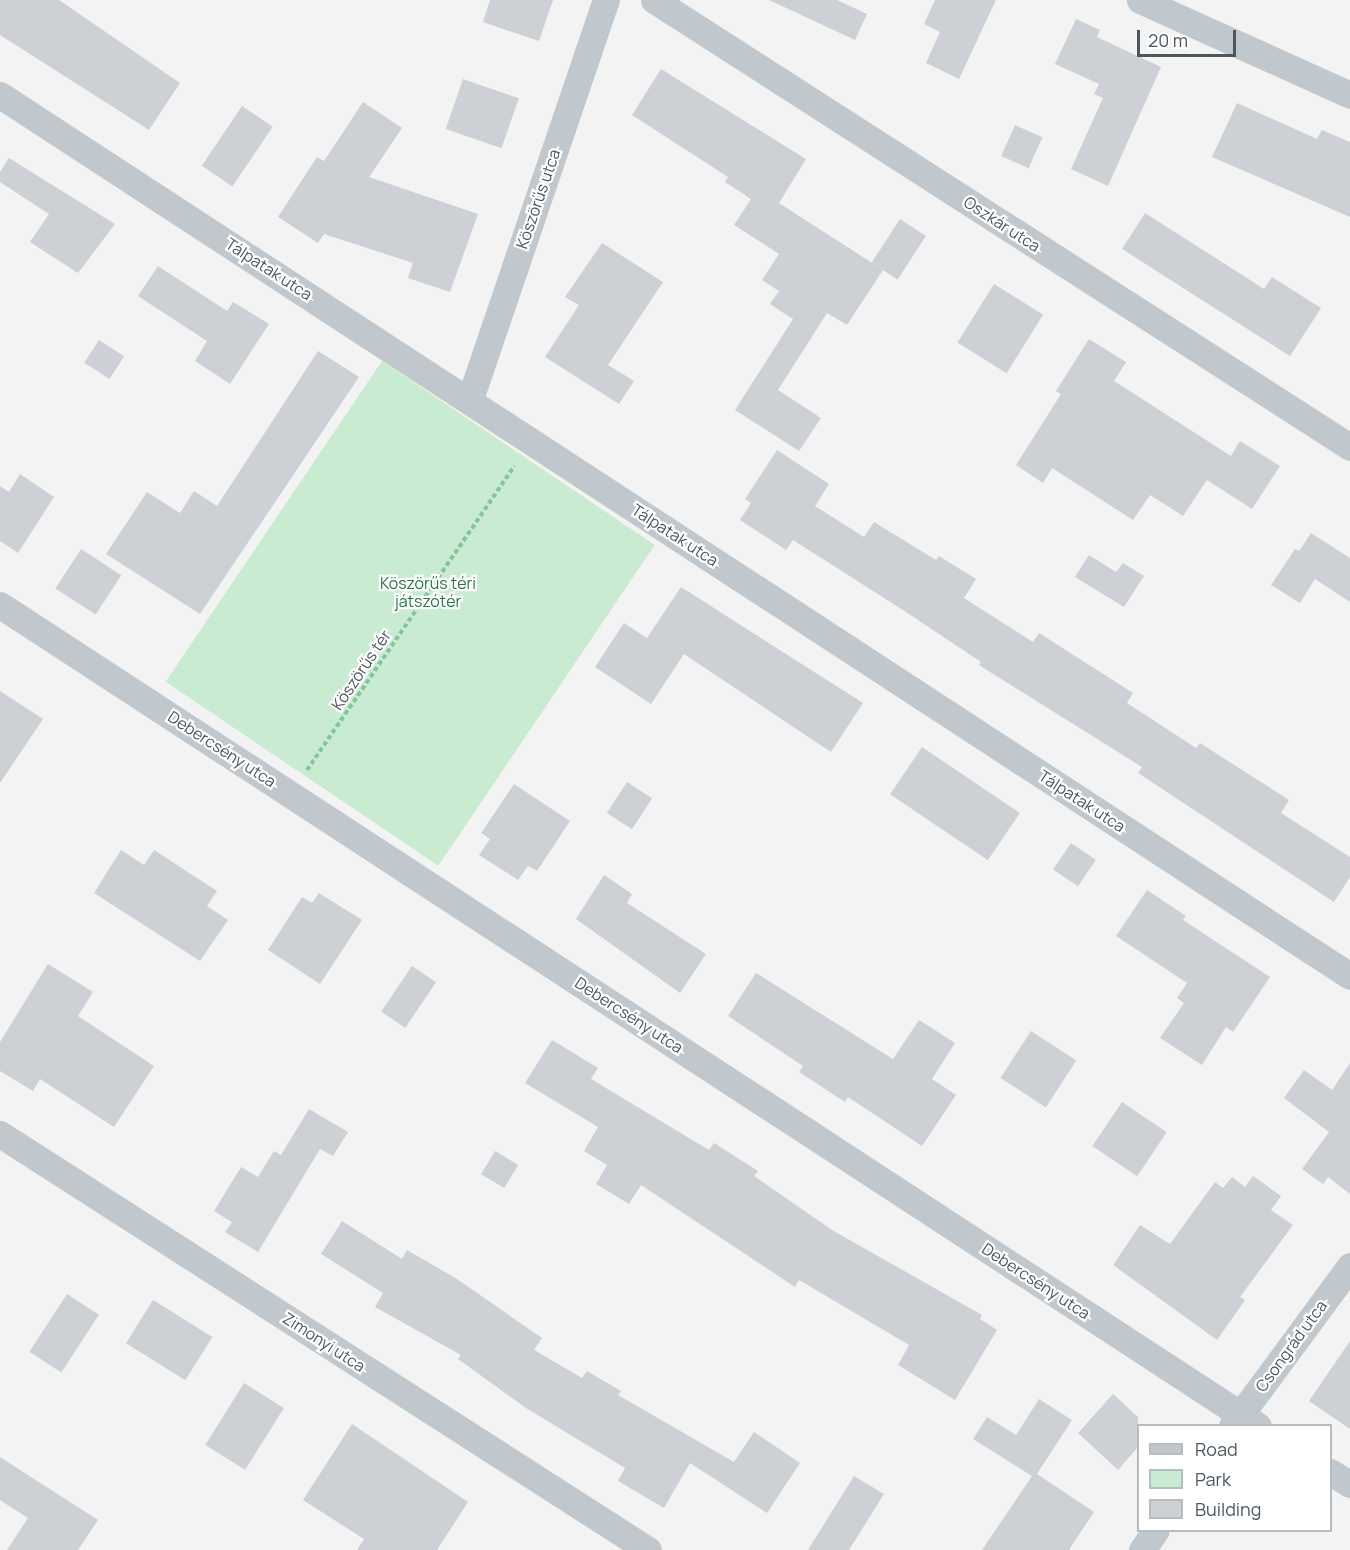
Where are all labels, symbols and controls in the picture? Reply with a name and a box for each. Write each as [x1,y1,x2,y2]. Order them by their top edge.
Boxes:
scale bar [1140,18,1239,56]
text: 20 m [1148,28,1188,52]
street label: Köszörűs utca [512,147,564,251]
street label: Oszkár utca [960,192,1044,256]
street label: Tálpatak utca [222,234,316,304]
street label: Tálpatak utca [628,500,722,570]
park label: Köszörűs téri játszótér [380,573,476,611]
street label: Köszörűs tér [327,626,395,714]
street label: Debercsény utca [164,707,280,791]
street label: Tálpatak utca [1035,766,1129,836]
street label: Debercsény utca [571,973,687,1057]
street label: Debercsény utca [978,1239,1094,1323]
street label: Csongrád utca [1251,1296,1331,1396]
street label: Zimonyi utca [279,1308,369,1376]
legend [1137,1424,1332,1532]
text: Road [1195,1437,1238,1461]
text: Park [1195,1467,1231,1491]
text: Building [1195,1497,1261,1521]

